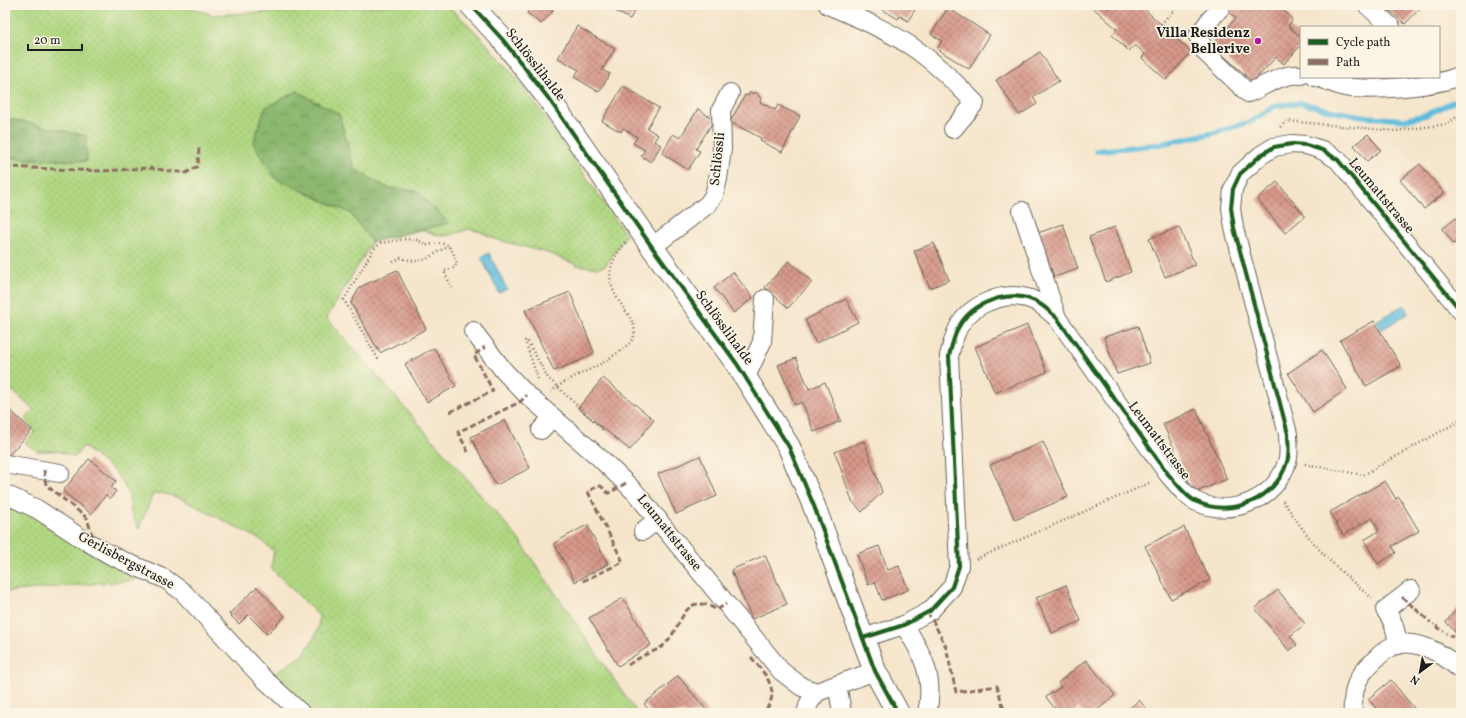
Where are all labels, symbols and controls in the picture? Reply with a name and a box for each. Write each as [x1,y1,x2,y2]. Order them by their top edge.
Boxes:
street label: Schlösslihalde [500,24,570,106]
place label: Villa Residenz Bellerive [1156,24,1250,59]
scale bar [28,26,82,52]
legend [1300,26,1440,78]
text: 20 m [34,33,61,49]
text: Cycle path [1336,35,1391,51]
marker: Villa Residenz Bellerive [1253,36,1263,46]
text: Path [1336,55,1360,71]
street label: Schlössli [706,131,730,187]
street label: Leumattstrasse [1344,154,1419,238]
street label: Schlösslihalde [690,287,758,369]
street label: Leumattstrasse [1123,398,1195,484]
street label: Leumattstrasse [632,491,706,576]
street label: Gerlisbergstrasse [74,528,178,595]
north arrow [1400,652,1440,692]
text: N [1408,671,1423,688]

